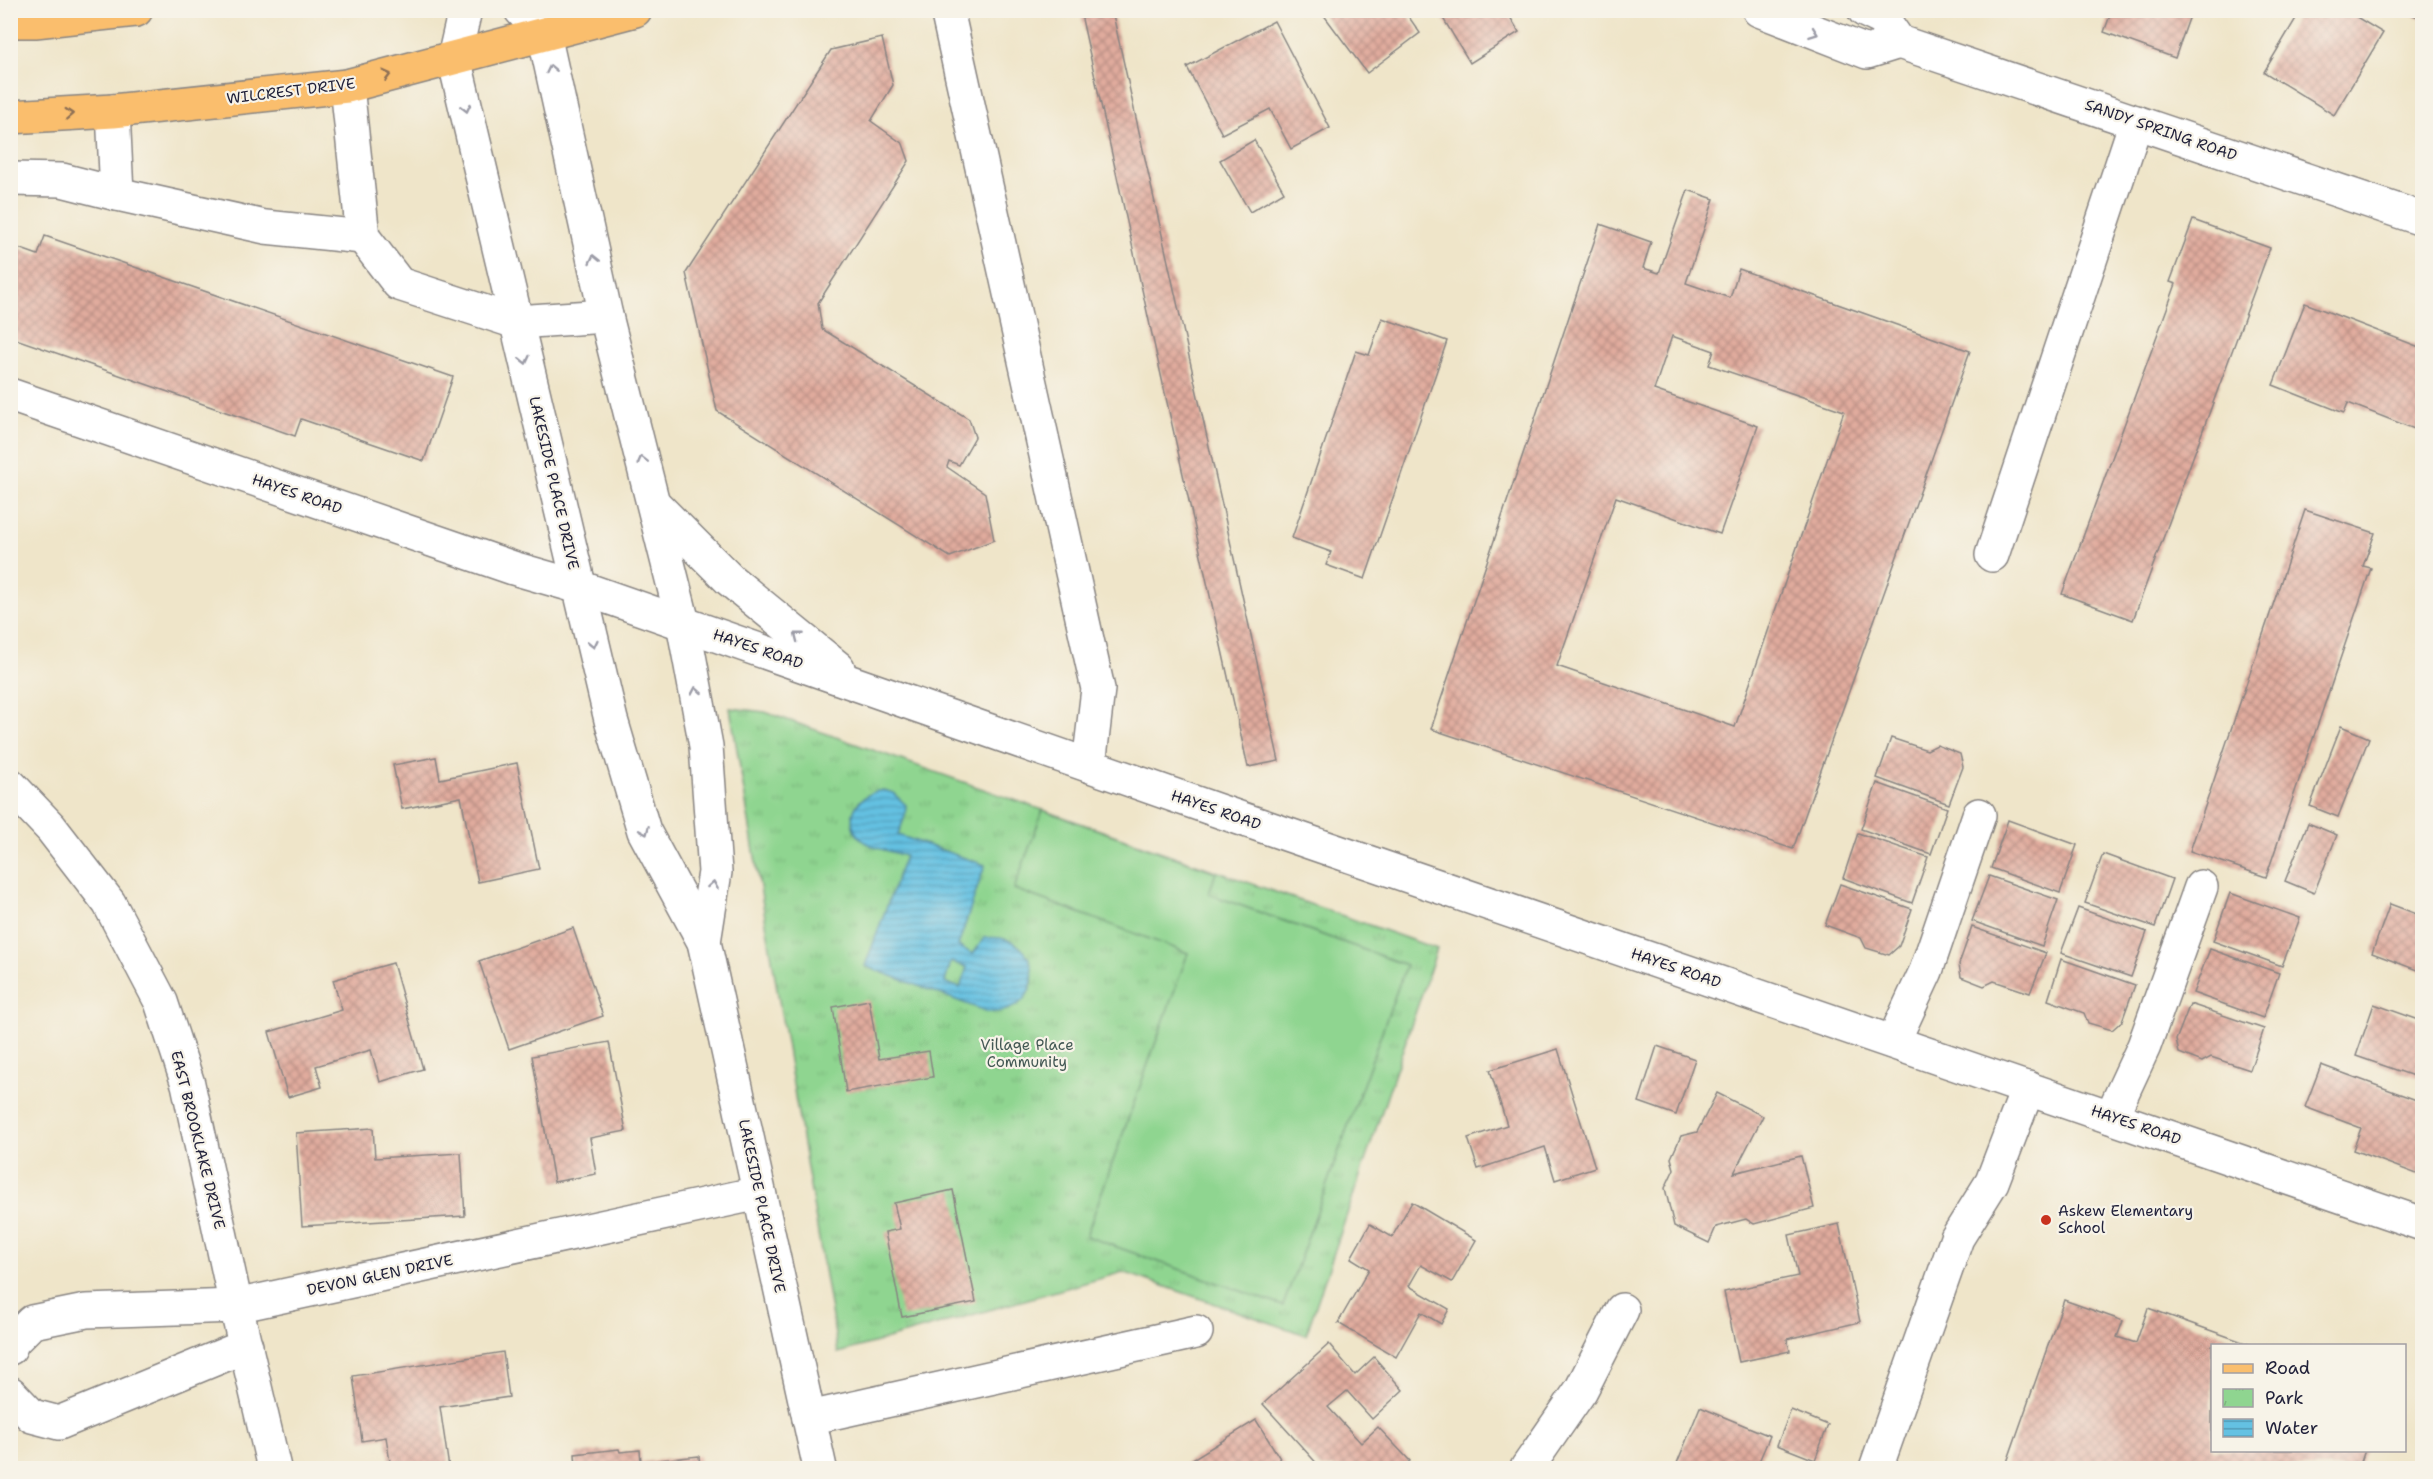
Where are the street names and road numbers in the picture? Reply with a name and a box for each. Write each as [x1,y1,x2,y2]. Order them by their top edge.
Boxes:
street label: WILCREST DRIVE [225,73,357,109]
street label: SANDY SPRING ROAD [2082,95,2240,165]
street label: LAKESIDE PLACE DRIVE [524,394,584,572]
street label: HAYES ROAD [249,469,345,519]
street label: HAYES ROAD [710,624,806,674]
street label: HAYES ROAD [1168,785,1264,835]
street label: HAYES ROAD [1628,943,1724,993]
street label: EAST BROOKLAKE DRIVE [166,1049,230,1231]
street label: HAYES ROAD [2088,1100,2184,1150]
street label: LAKESIDE PLACE DRIVE [734,1117,790,1295]
street label: DEVON GLEN DRIVE [305,1250,455,1300]

